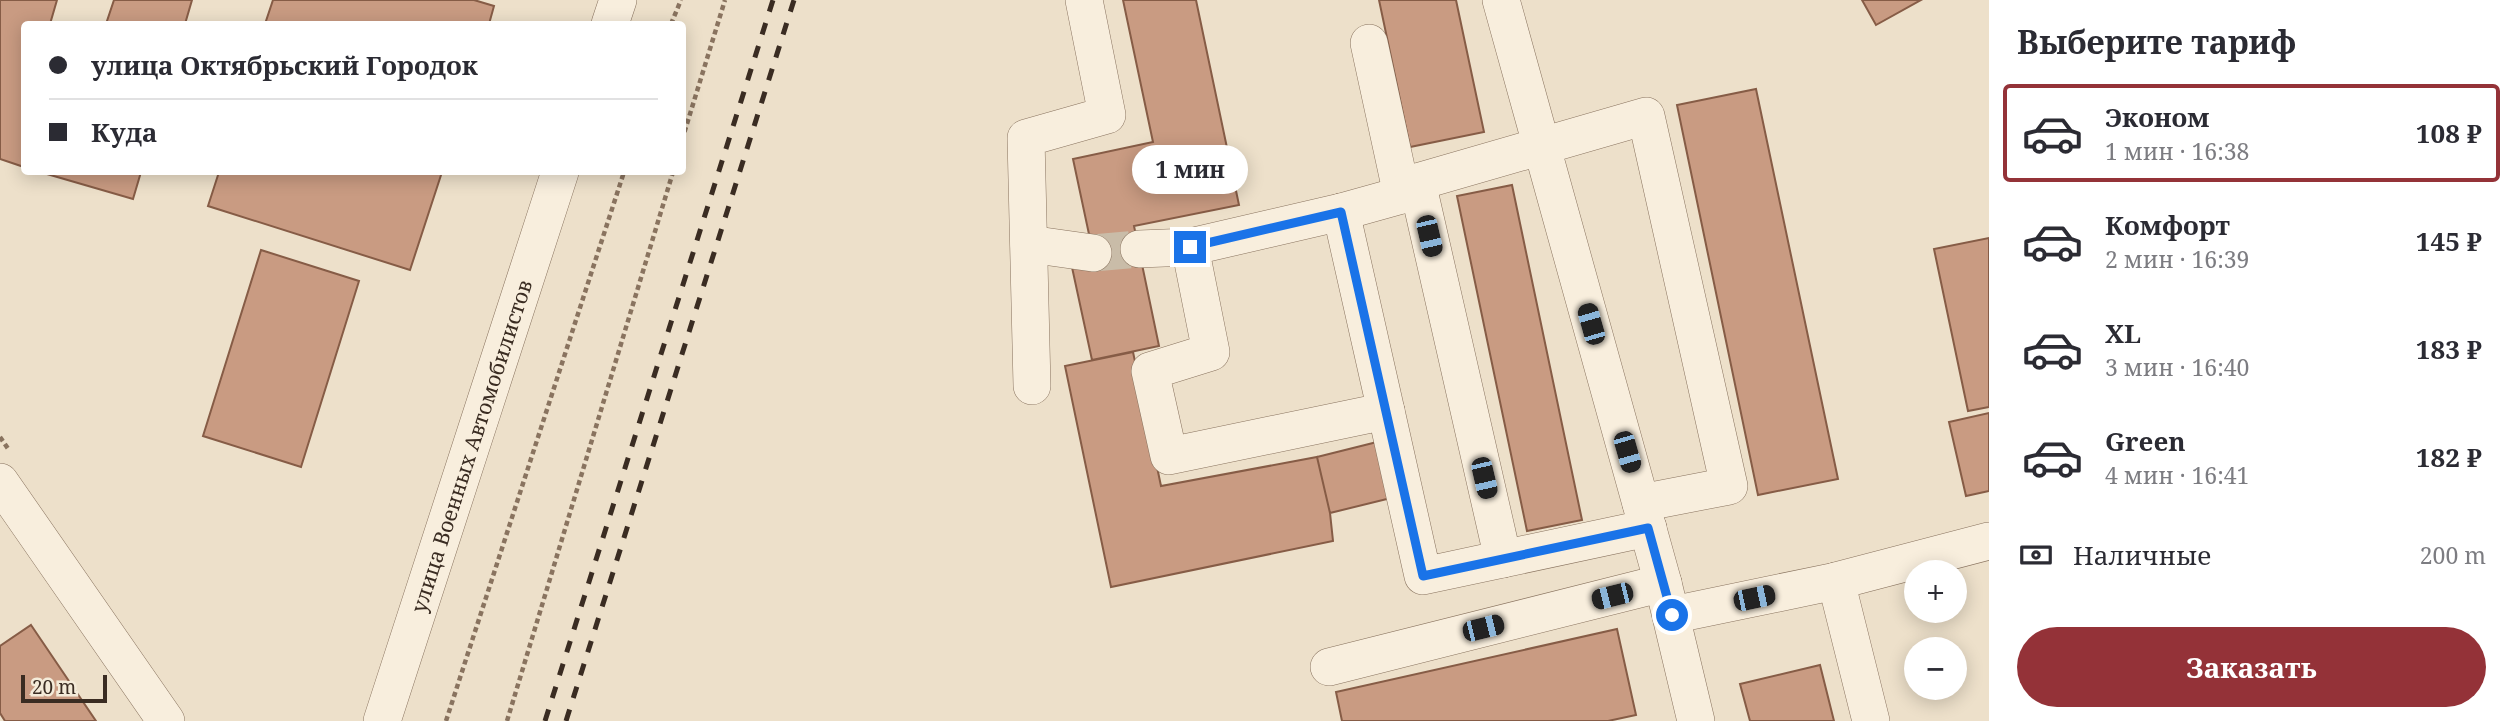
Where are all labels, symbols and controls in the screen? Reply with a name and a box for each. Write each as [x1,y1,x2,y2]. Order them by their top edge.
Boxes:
text: Выберите тариф [2017,20,2296,63]
text: улица Октябрьский Городок [91,47,478,83]
text: Эконом [2105,99,2209,135]
icon: car [2021,102,2084,165]
text: Куда [91,114,157,150]
text: 108 ₽ [2416,115,2482,151]
text: 1 мин · 16:38 [2105,135,2249,167]
callout: 1 мин [1132,146,1248,194]
text: 1 мин [1155,153,1225,185]
text: Комфорт [2105,207,2230,243]
icon: car [2021,210,2084,273]
car [1415,213,1444,259]
text: 145 ₽ [2416,223,2482,259]
route end [1174,231,1206,263]
text: 2 мин · 16:39 [2105,243,2249,275]
street label: улица Военных Автомобилистов [404,276,538,616]
car [1576,301,1607,347]
text: XL [2105,315,2141,351]
icon: car [2021,318,2084,381]
text: 183 ₽ [2416,331,2482,367]
text: 3 мин · 16:40 [2105,351,2249,383]
text: Green [2105,423,2186,459]
icon: car [2021,426,2084,489]
car [1612,429,1643,475]
text: 182 ₽ [2416,439,2482,475]
car [1470,455,1499,501]
text: 4 мин · 16:41 [2105,459,2249,491]
icon: cash [2017,536,2055,574]
text: Наличные [2073,537,2211,573]
text: 200 m [2420,539,2486,571]
map controls [1904,560,1967,700]
button: + [1904,560,1967,623]
car [1590,581,1635,611]
car [1732,583,1777,613]
route start [1656,599,1688,631]
car [1461,613,1506,643]
button: Заказать [2017,627,2486,707]
button: − [1904,637,1967,700]
scale bar [21,672,107,704]
text: 20 m [32,674,76,700]

